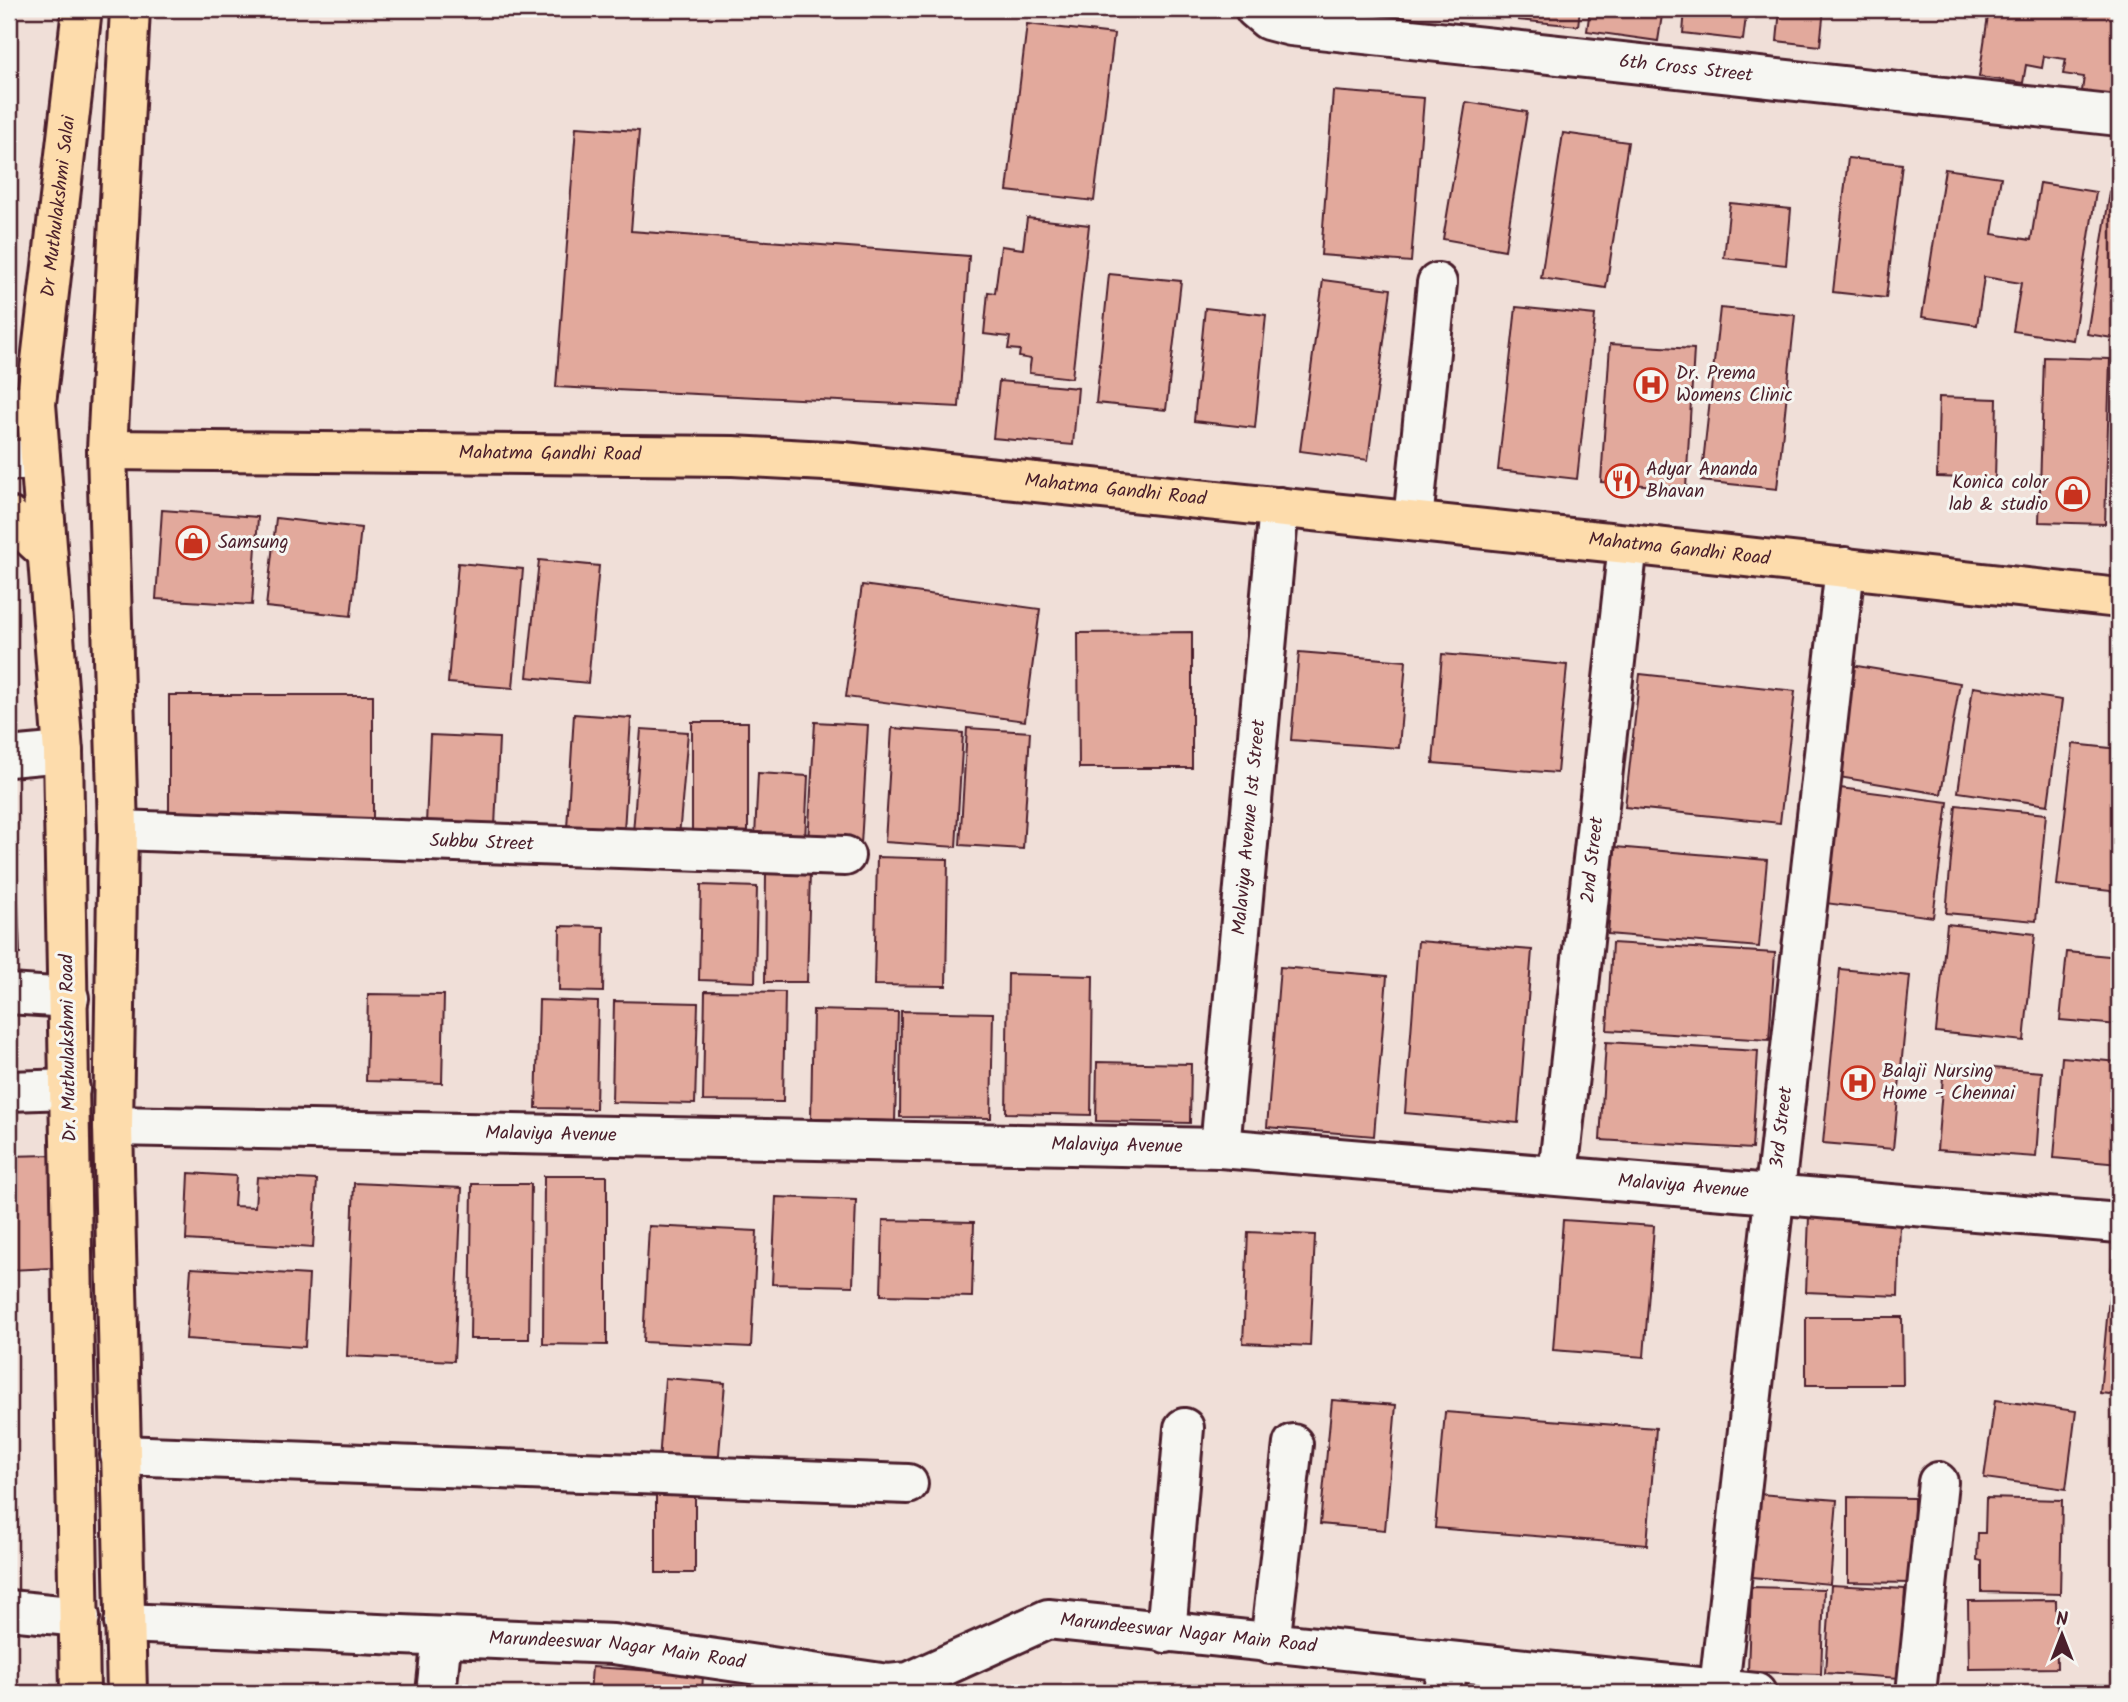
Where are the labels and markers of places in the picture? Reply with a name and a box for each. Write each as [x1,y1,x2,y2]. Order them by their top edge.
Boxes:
place label: Dr. Prema Womens Clinic [1676,359,1793,411]
hospital icon: Dr. Prema Womens Clinic [1632,366,1670,404]
place label: Adyar Ananda Bhavan [1646,455,1758,507]
restaurant icon: Adyar Ananda Bhavan [1603,462,1641,500]
place label: Konica color lab & studio [1949,468,2050,520]
shop icon: Konica color lab & studio [2054,475,2092,513]
shop icon: Samsung [174,524,212,562]
place label: Samsung [218,528,289,558]
place label: Balaji Nursing Home - Chennai [1882,1057,2016,1109]
hospital icon: Balaji Nursing Home - Chennai [1839,1064,1877,1102]

